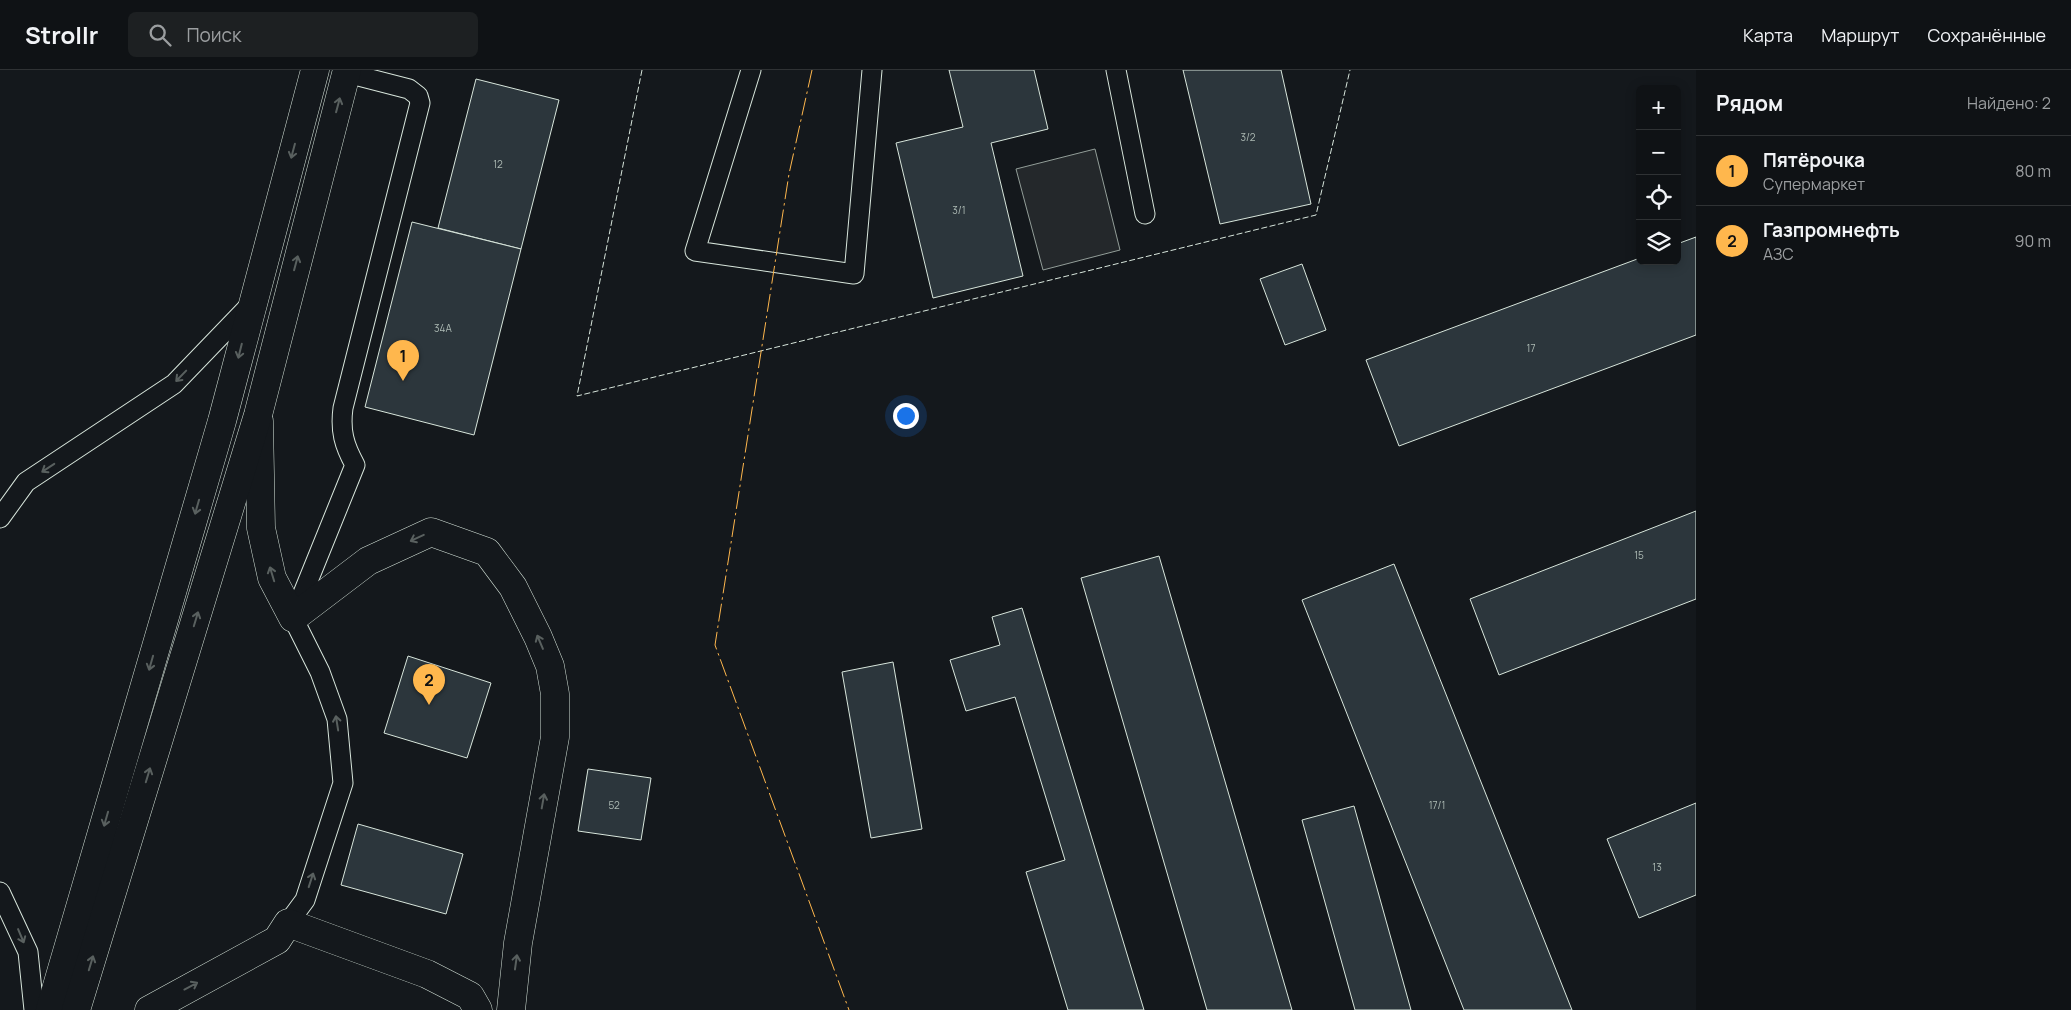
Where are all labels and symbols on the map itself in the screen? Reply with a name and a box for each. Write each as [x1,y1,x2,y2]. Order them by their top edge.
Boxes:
one-way arrow [334,98,343,114]
house number: 3/2 [1240,130,1256,144]
one-way arrow [288,142,297,158]
house number: 12 [493,157,503,171]
house number: 3/1 [952,203,966,217]
one-way arrow [292,255,302,271]
house number: 34А [434,321,453,335]
pin: 1 [387,340,419,381]
house number: 17 [1527,341,1535,355]
one-way arrow [235,342,244,358]
one-way arrow [175,370,187,382]
your location [893,403,919,429]
one-way arrow [41,463,55,473]
one-way arrow [191,499,201,515]
one-way arrow [410,534,425,544]
house number: 15 [1634,548,1644,562]
one-way arrow [266,567,276,583]
one-way arrow [191,612,201,628]
one-way arrow [535,635,545,650]
one-way arrow [146,655,156,671]
pin: 2 [413,664,445,705]
one-way arrow [332,716,342,732]
one-way arrow [144,767,154,783]
one-way arrow [539,794,549,810]
house number: 52 [608,798,620,812]
house number: 17/1 [1429,798,1445,812]
one-way arrow [100,811,110,827]
house number: 13 [1652,860,1662,874]
one-way arrow [307,873,316,889]
one-way arrow [16,928,26,943]
one-way arrow [511,954,521,970]
one-way arrow [86,956,96,972]
one-way arrow [184,981,199,991]

